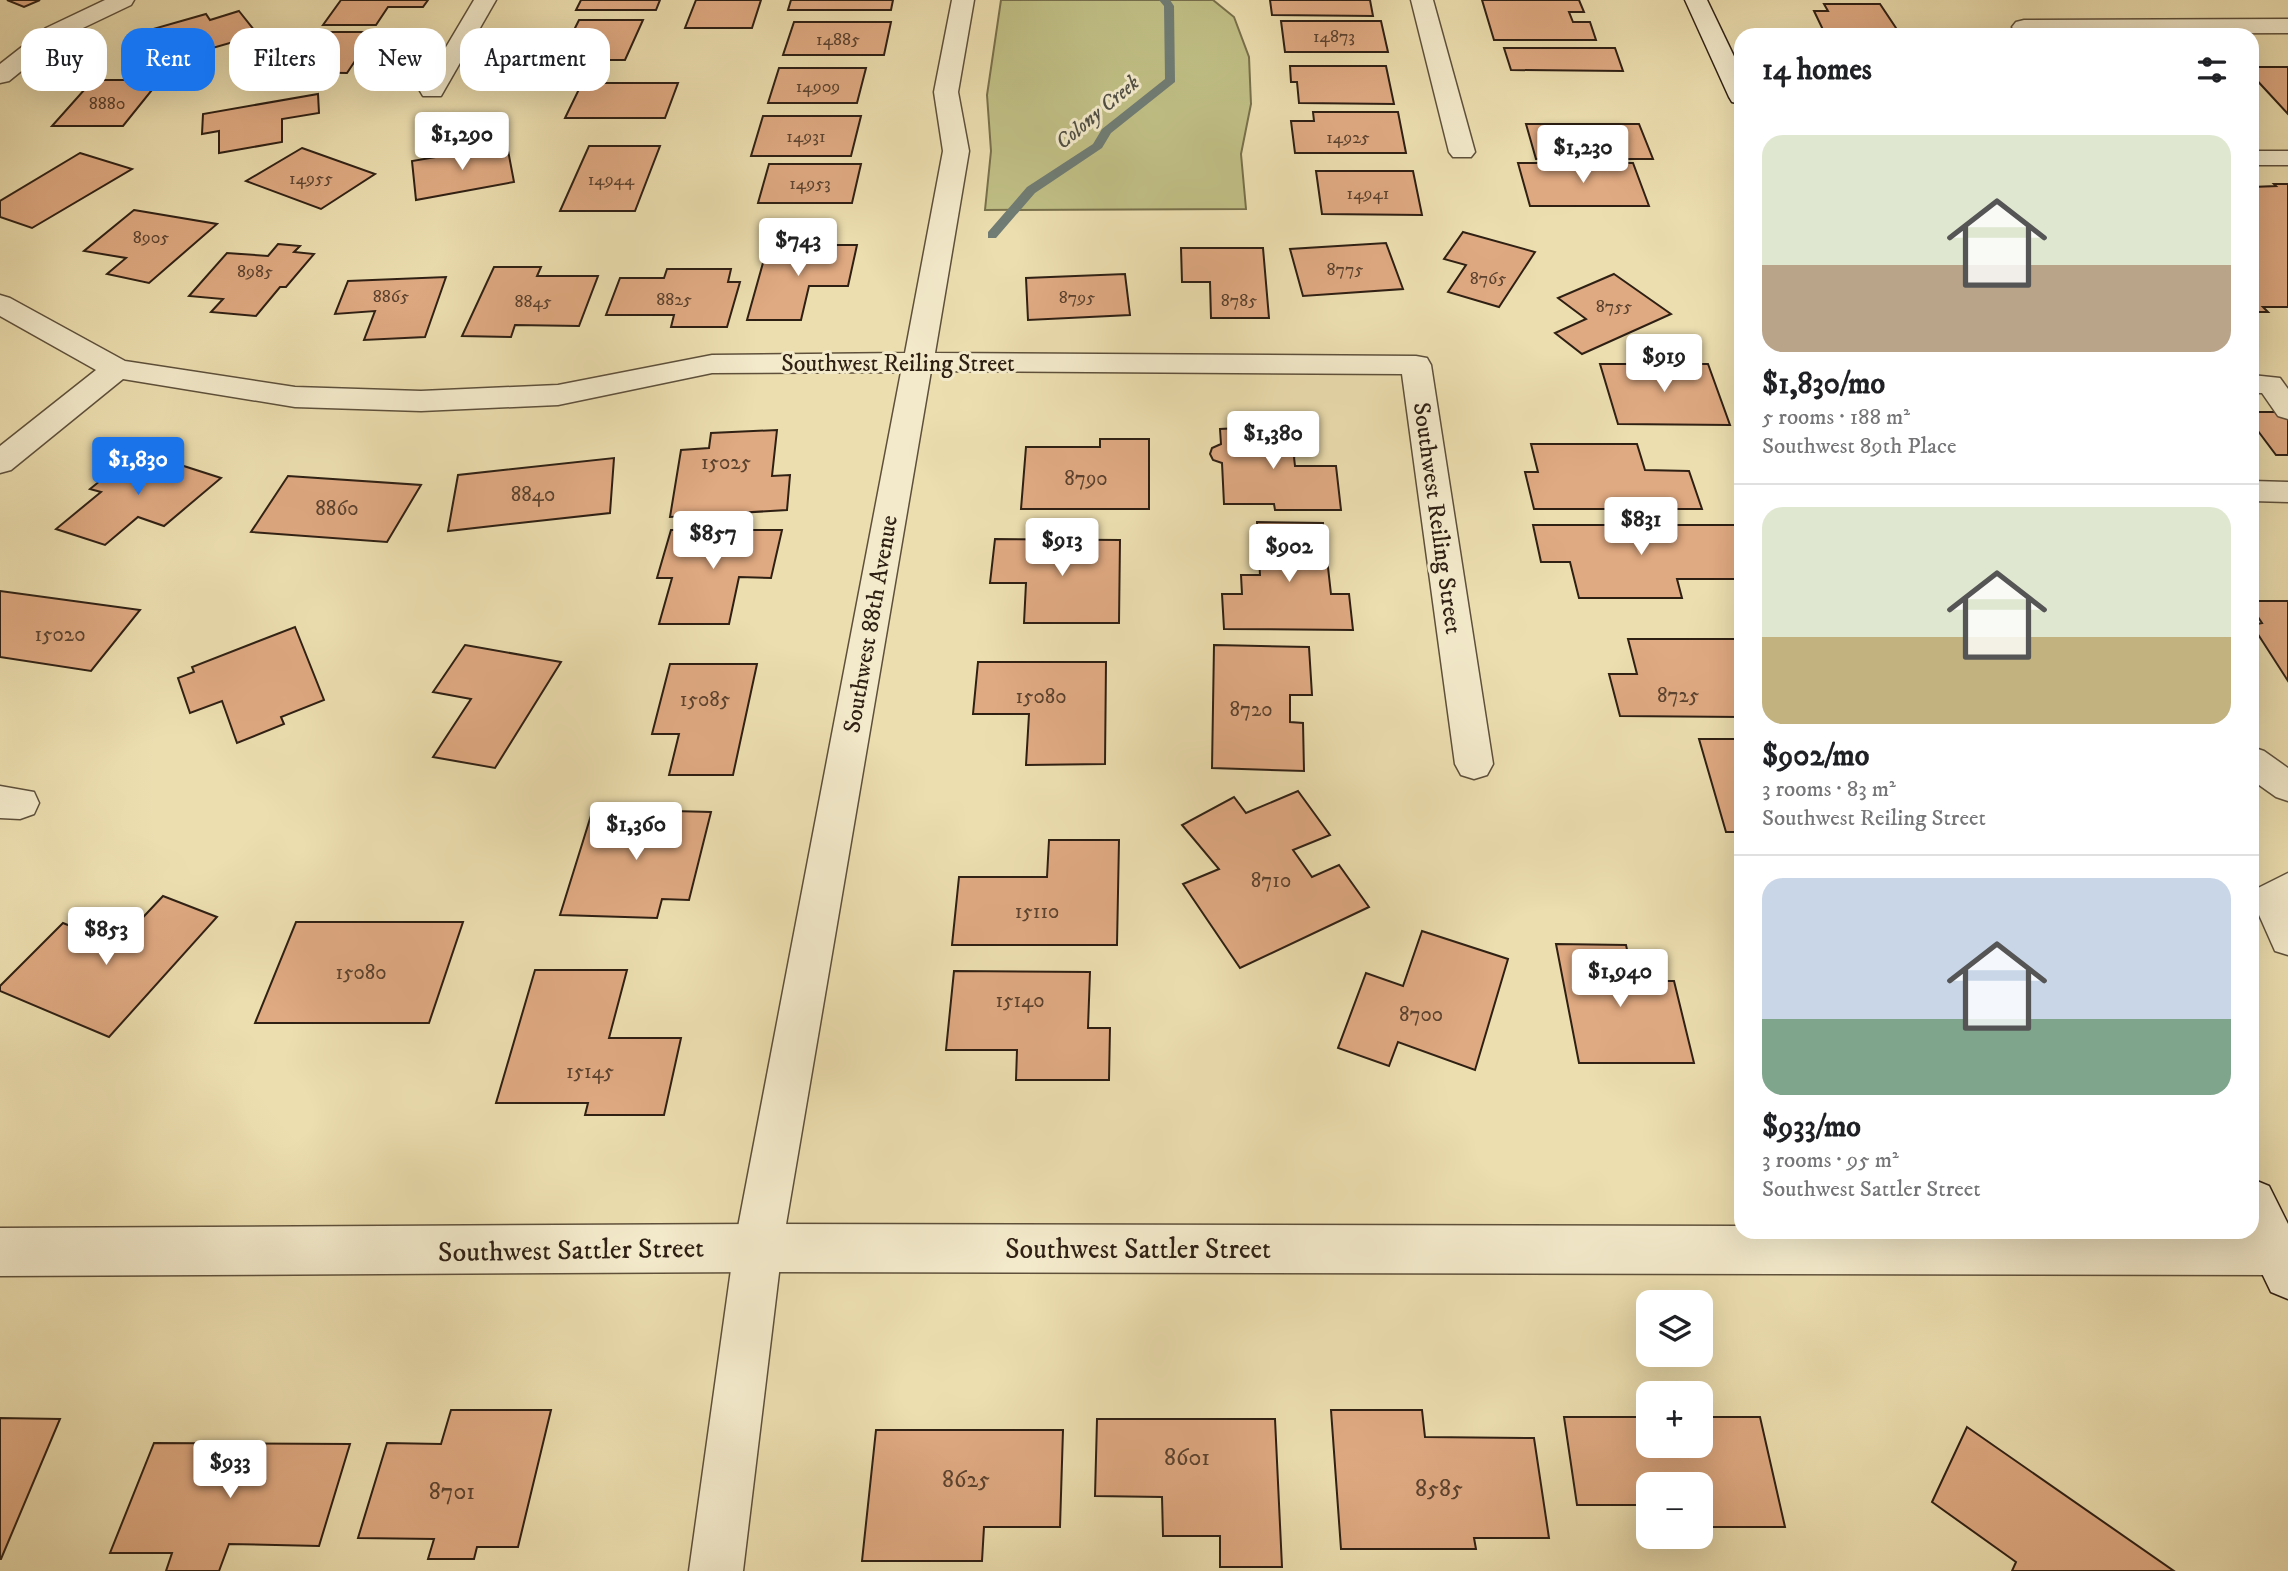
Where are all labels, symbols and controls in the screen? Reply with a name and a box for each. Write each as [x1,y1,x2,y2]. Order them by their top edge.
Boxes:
house number: 14873 [1313,26,1355,48]
chip: Buy [21,28,107,91]
chip: Rent [121,28,215,91]
chip: Filters [229,28,340,91]
chip: New [354,28,446,91]
chip: Apartment [460,28,610,91]
house number: 14885 [816,29,860,51]
icon: filters [2193,51,2231,89]
text: 14 homes [1762,52,1872,89]
water label: Colony Creek [1050,70,1145,155]
house number: 14909 [796,76,840,98]
house number: 8880 [89,93,125,115]
pin: $1,290 [405,113,519,172]
text: $1,290 [431,120,493,149]
pin: $1,230 [1526,125,1640,185]
house number: 14931 [786,126,826,148]
house number: 14925 [1326,127,1370,149]
text: $1,230 [1553,133,1613,162]
house number: 14955 [289,168,333,190]
house number: 14944 [588,169,635,191]
house number: 14953 [789,173,831,195]
icon: home [1934,180,2060,306]
house number: 14941 [1347,183,1389,205]
pin: $743 [757,218,839,278]
text: $743 [775,226,821,255]
house number: 8905 [133,227,169,249]
house number: 8775 [1327,259,1363,281]
house number: 8985 [237,261,273,283]
house number: 8765 [1470,268,1506,290]
house number: 8865 [373,286,409,308]
house number: 8795 [1059,287,1095,309]
house number: 8825 [656,289,692,311]
house number: 8785 [1221,290,1257,312]
house number: 8845 [514,291,552,313]
house number: 8755 [1596,296,1632,318]
pin: $919 [1623,334,1705,394]
text: $919 [1642,342,1686,371]
street label: Southwest Reiling Street [781,349,1015,379]
text: $1,830/mo [1762,366,1885,403]
street label: Southwest Reiling Street [1406,400,1468,636]
text: 5 rooms · 188 m² [1762,403,1910,432]
pin: $1,380 [1216,412,1330,471]
text: $1,380 [1243,419,1303,448]
text: Southwest 89th Place [1762,432,1957,461]
pin: $1,830 [81,438,195,497]
text: $1,830 [108,445,168,474]
house number: 15025 [701,450,751,476]
house number: 8790 [1064,466,1108,492]
house number: 8840 [511,482,555,508]
house number: 8860 [315,496,359,522]
pin: $831 [1600,498,1682,557]
text: $831 [1620,505,1662,534]
pin: $857 [672,512,754,571]
street label: Southwest 88th Avenue [837,513,905,735]
pin: $913 [1021,518,1103,578]
text: $857 [689,519,737,548]
pin: $902 [1248,524,1330,584]
text: $913 [1042,526,1082,555]
text: $902 [1265,532,1313,561]
icon: home [1934,552,2060,678]
house number: 15020 [35,622,85,648]
house number: 8725 [1657,683,1699,709]
house number: 15080 [1015,684,1067,710]
house number: 15085 [680,687,730,713]
house number: 8720 [1229,697,1273,723]
text: $902/mo [1762,738,1869,775]
text: 3 rooms · 83 m² [1762,775,1896,804]
pin: $1,360 [579,802,693,862]
text: Southwest Reiling Street [1762,804,1986,833]
text: $1,360 [606,810,666,839]
house number: 8710 [1251,868,1291,894]
house number: 15110 [1015,899,1059,925]
pin: $853 [65,908,147,967]
text: $853 [84,915,128,944]
icon: home [1934,923,2060,1049]
pin: $1,940 [1563,950,1677,1009]
text: $1,940 [1588,957,1652,986]
house number: 15080 [335,960,387,986]
house number: 15140 [995,988,1045,1014]
house number: 8700 [1399,1002,1443,1028]
house number: 15145 [566,1059,614,1085]
text: $933/mo [1762,1109,1861,1146]
text: 3 rooms · 95 m² [1762,1146,1899,1175]
text: Southwest Sattler Street [1762,1175,1981,1204]
street label: Southwest Sattler Street [438,1231,704,1270]
street label: Southwest Sattler Street [1005,1232,1271,1267]
map controls [1636,1290,1713,1549]
button: layers [1636,1290,1713,1367]
button: + [1636,1381,1713,1458]
pin: $933 [189,1440,271,1500]
house number: 8601 [1164,1443,1210,1473]
text: $933 [209,1448,251,1477]
house number: 8625 [942,1465,990,1495]
button: − [1636,1472,1713,1549]
house number: 8585 [1415,1474,1463,1504]
house number: 8701 [429,1477,475,1507]

